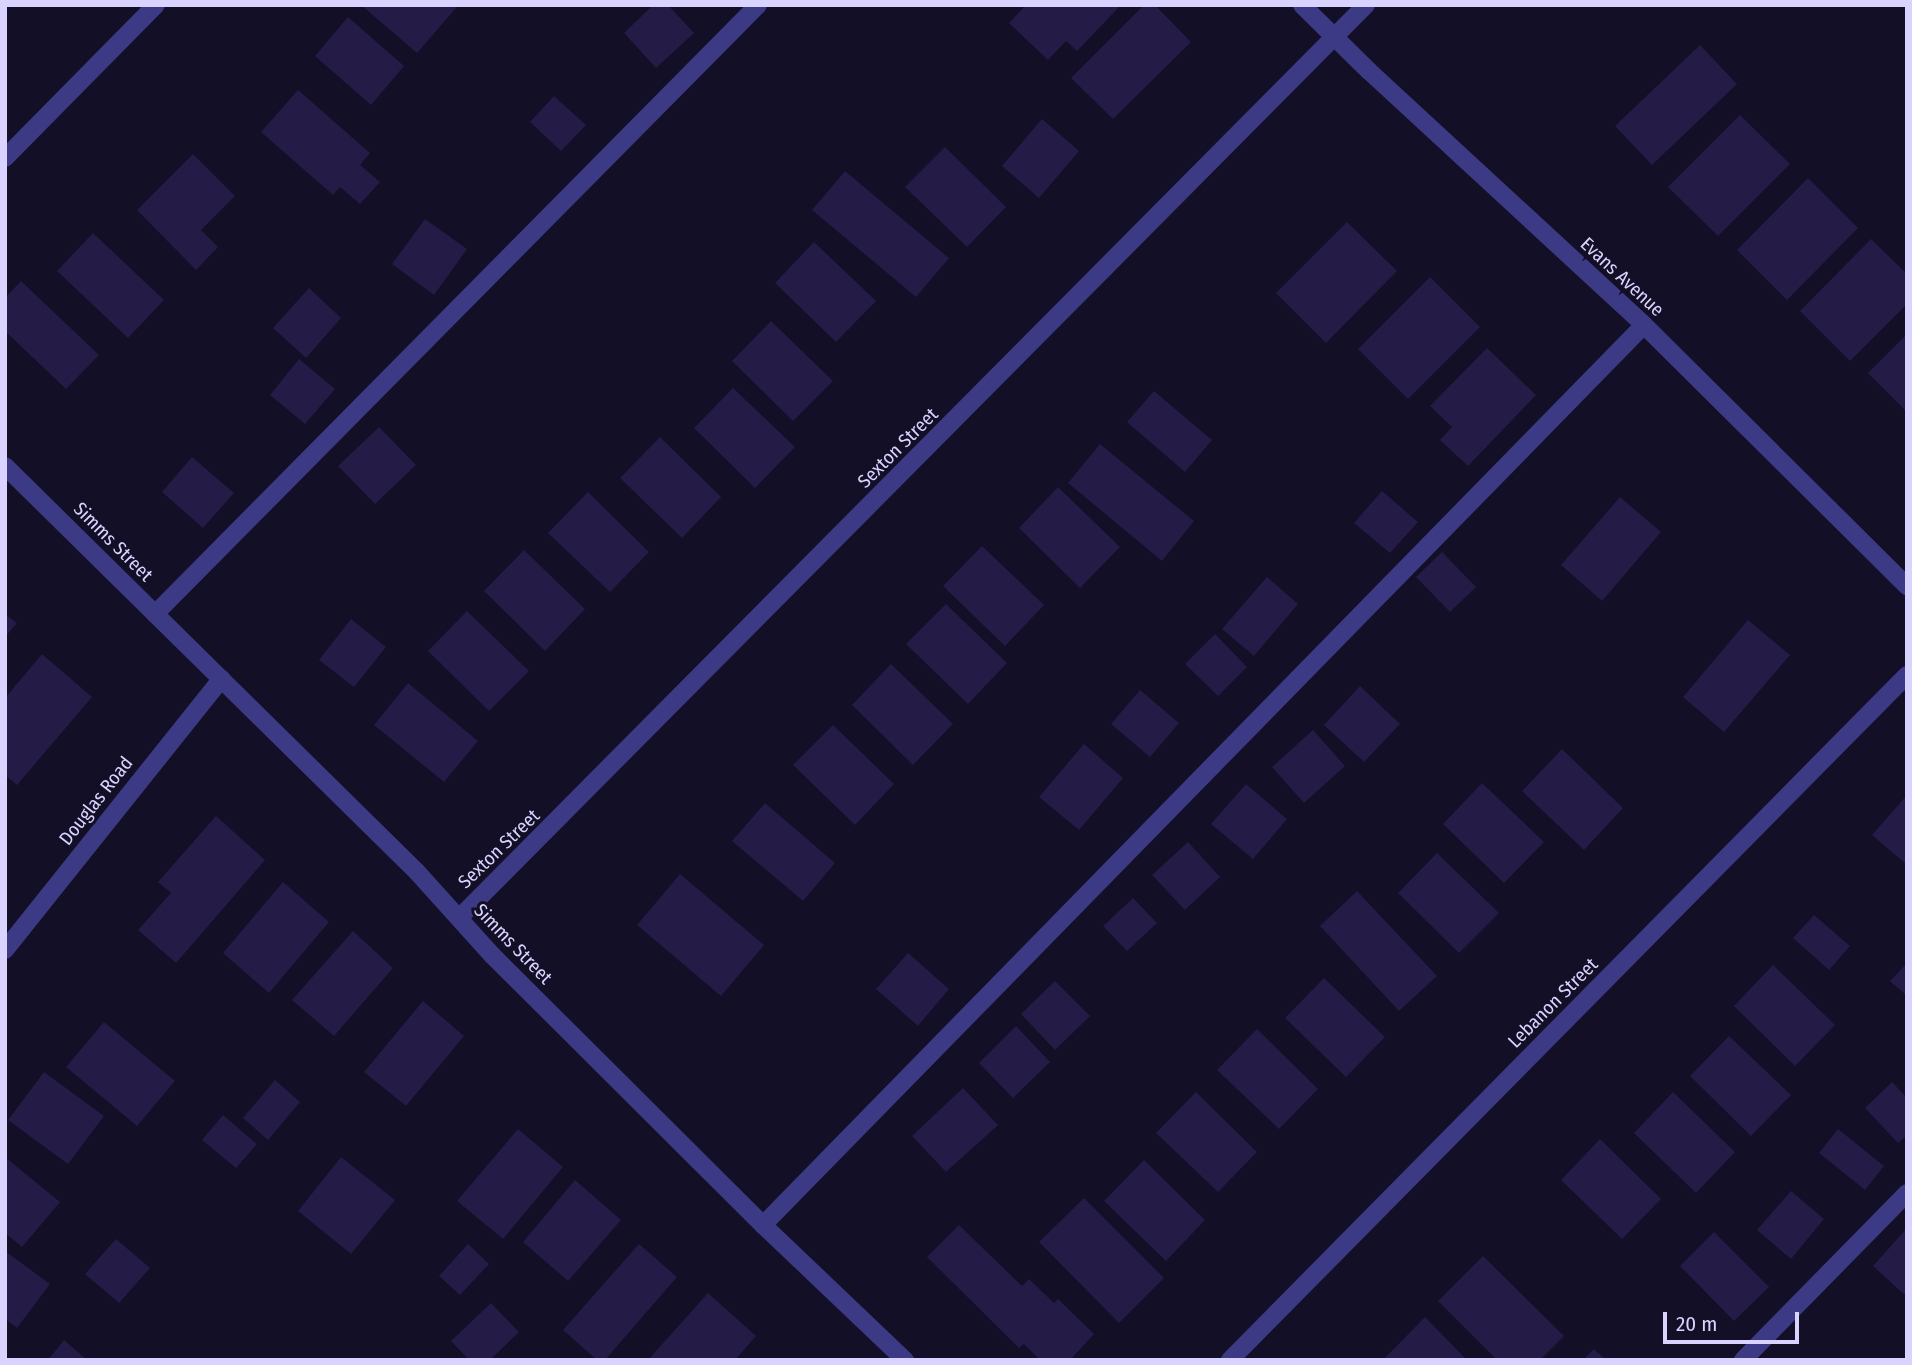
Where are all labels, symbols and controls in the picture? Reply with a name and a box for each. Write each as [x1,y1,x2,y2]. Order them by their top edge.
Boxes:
street label: Evans Avenue [1576,233,1668,321]
street label: Sexton Street [853,403,943,493]
street label: Simms Street [69,498,157,586]
street label: Douglas Road [54,752,138,850]
street label: Sexton Street [454,805,544,893]
street label: Simms Street [469,899,557,989]
street label: Lebanon Street [1503,953,1603,1053]
scale bar [1667,1298,1804,1342]
text: 20 m [1676,1311,1717,1337]

